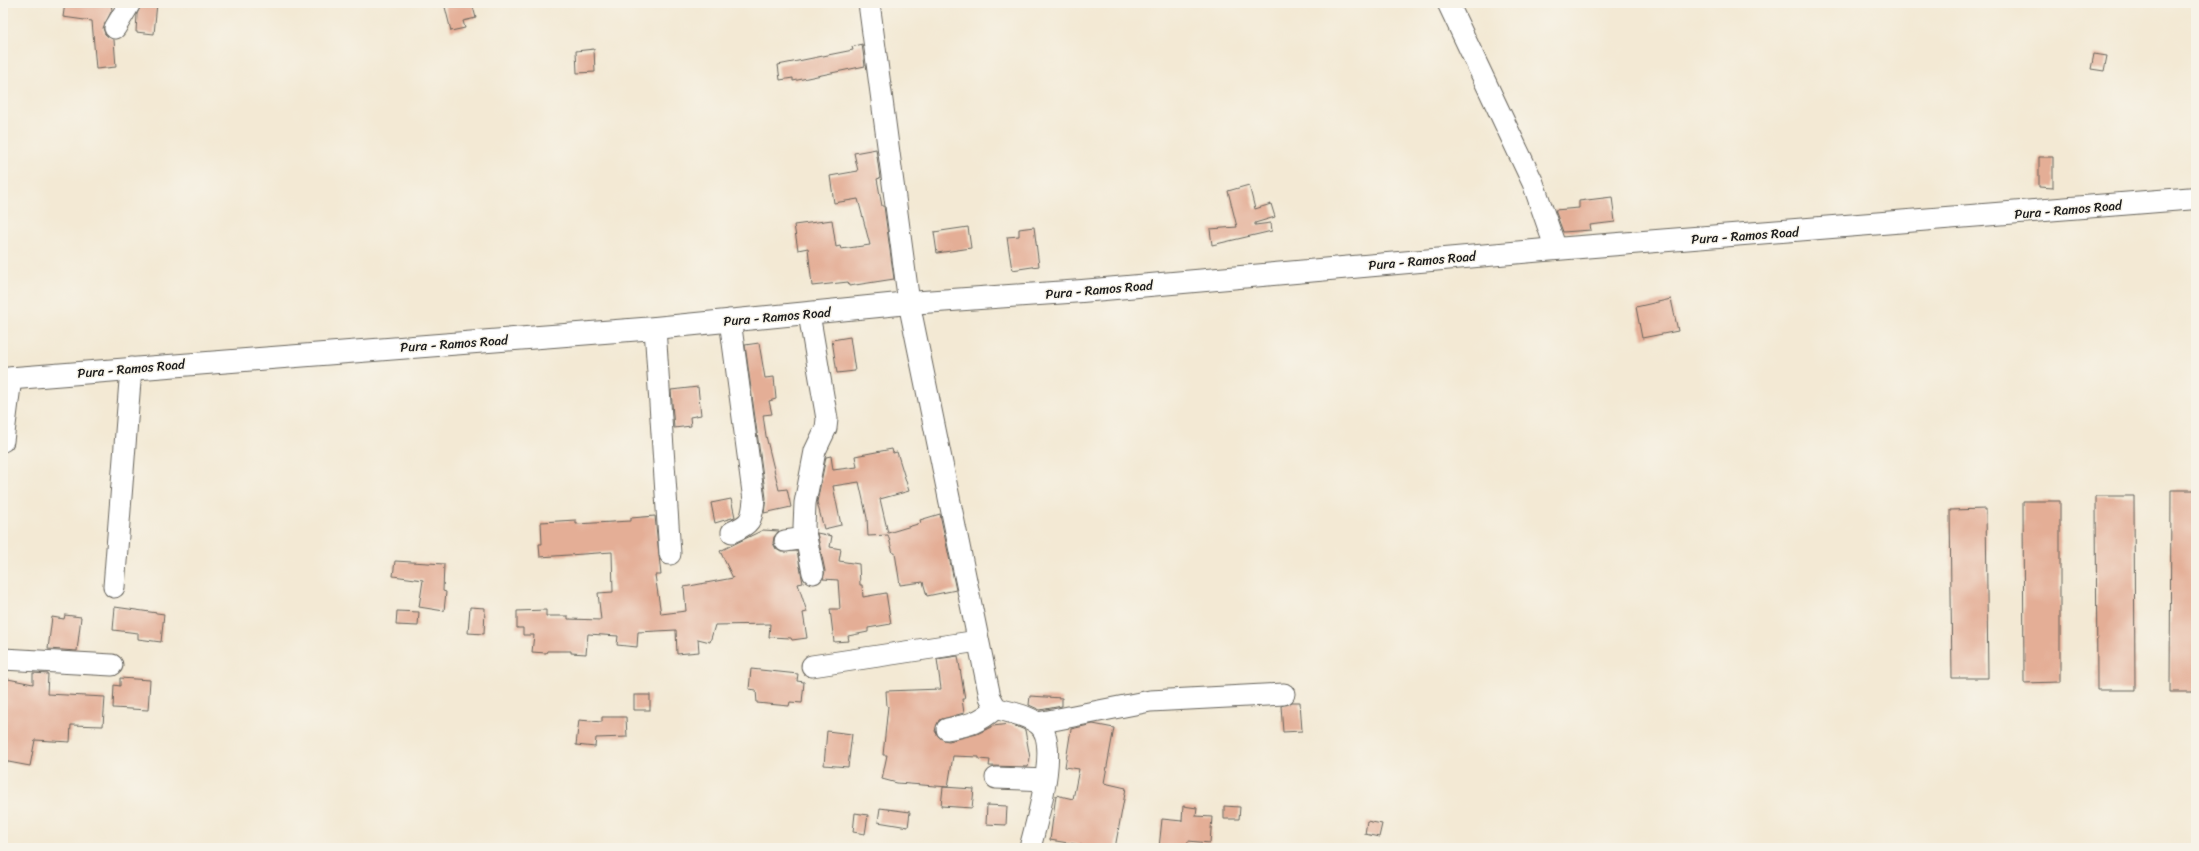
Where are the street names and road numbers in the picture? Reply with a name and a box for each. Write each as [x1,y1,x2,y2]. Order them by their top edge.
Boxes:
street label: Pura - Ramos Road [2013,193,2124,226]
street label: Pura - Ramos Road [1690,220,1801,251]
street label: Pura - Ramos Road [1367,244,1478,277]
street label: Pura - Ramos Road [1044,273,1155,306]
street label: Pura - Ramos Road [722,300,833,333]
street label: Pura - Ramos Road [399,328,510,359]
street label: Pura - Ramos Road [76,352,187,385]

